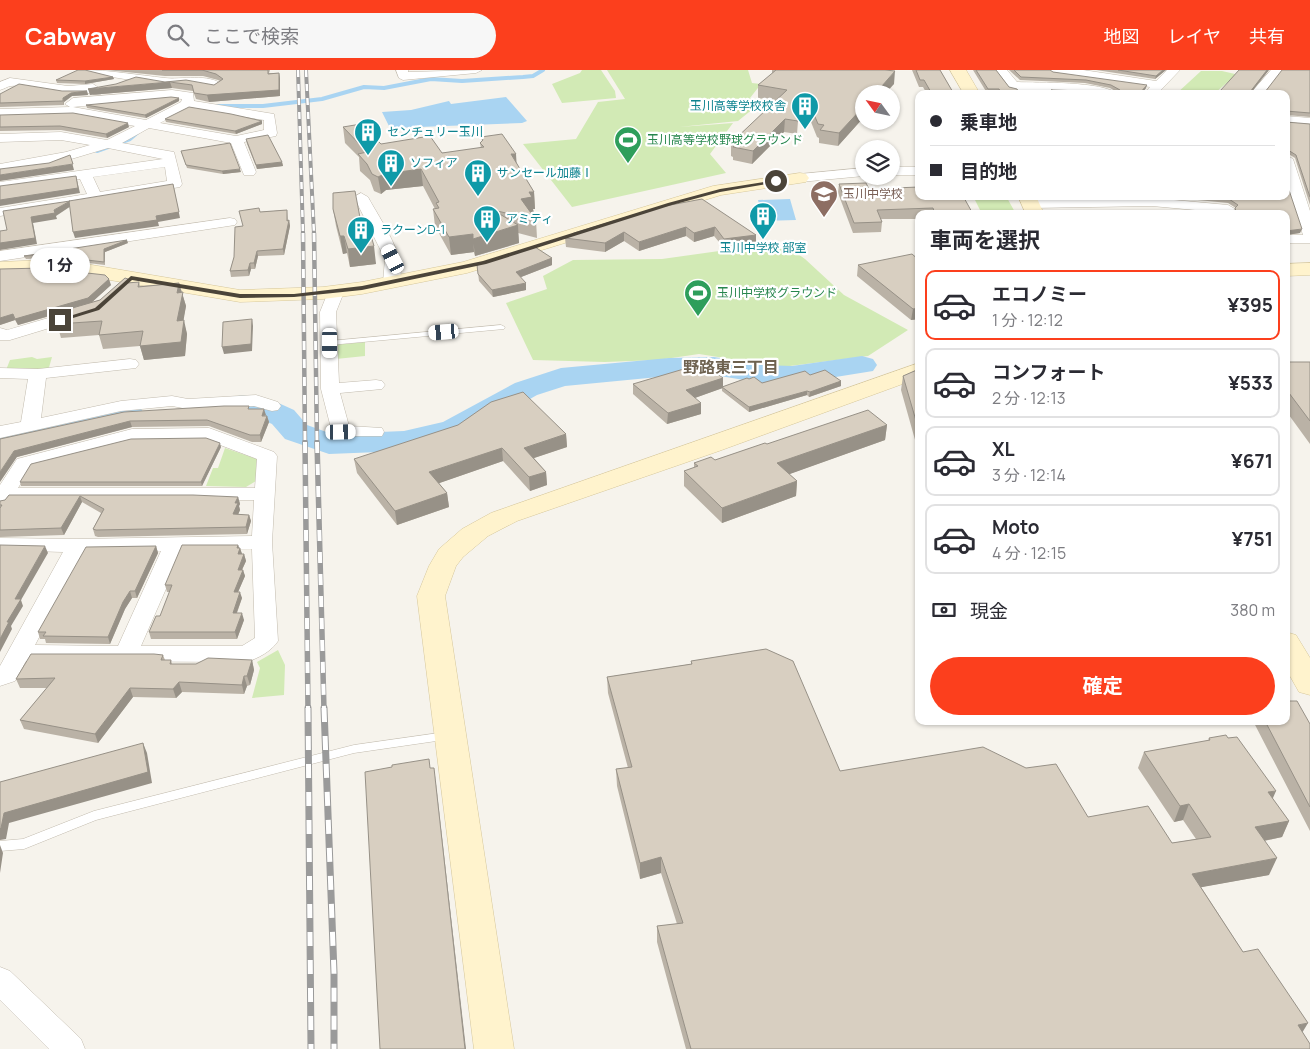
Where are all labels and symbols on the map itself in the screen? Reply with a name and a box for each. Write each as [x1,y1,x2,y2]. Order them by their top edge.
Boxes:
north arrow [855,85,900,130]
building icon: 玉川高等学校校舎 [790,91,820,130]
place label: 玉川高等学校校舎 [690,97,786,114]
building icon: センチュリー玉川 [353,117,383,156]
place label: センチュリー玉川 [387,123,483,140]
sports icon: 玉川高等学校野球グラウンド [613,125,643,164]
place label: 玉川高等学校野球グラウンド [647,131,803,148]
building icon: ソフィア [376,148,406,187]
place label: ソフィア [410,154,458,171]
building icon: サンセール加藤Ⅰ [463,158,493,197]
place label: サンセール加藤Ⅰ [497,164,593,181]
route start [765,170,787,192]
school or university icon: 玉川中学校 [809,179,839,218]
place label: 玉川中学校 [843,185,903,202]
building icon: 玉川中学校 部室 [748,201,778,240]
building icon: アミティ [472,204,502,243]
place label: アミティ [506,210,553,227]
building icon: ラクーンD-1 [346,215,376,254]
place label: ラクーンD-1 [380,221,445,238]
place label: 玉川中学校 部室 [720,239,806,256]
car [379,242,406,276]
callout: 1 分 [30,248,90,282]
sports icon: 玉川中学校グラウンド [683,278,713,317]
place label: 玉川中学校グラウンド [717,284,837,301]
route end [49,309,71,331]
car [428,323,459,341]
car [322,328,337,358]
district label: 野路東三丁目 [683,356,779,378]
car [325,424,356,440]

